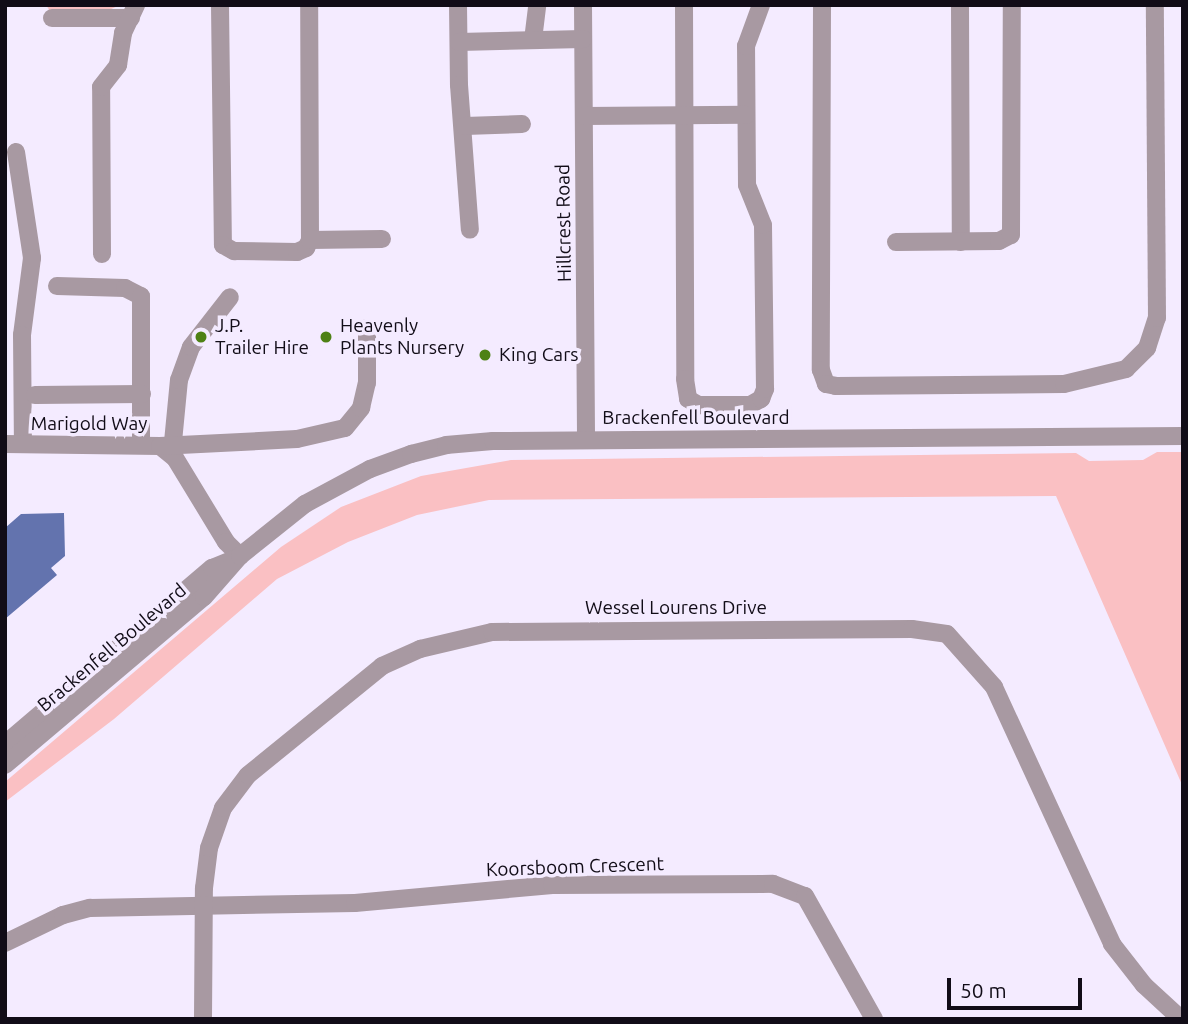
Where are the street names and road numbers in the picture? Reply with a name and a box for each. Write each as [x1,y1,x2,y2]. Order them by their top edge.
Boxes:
street label: Hillcrest Road [552,164,576,282]
street label: Brackenfell Boulevard [602,407,790,429]
street label: Marigold Way [31,413,147,435]
street label: Brackenfell Boulevard [33,579,191,717]
street label: Wessel Lourens Drive [585,597,767,619]
street label: Koorsboom Crescent [486,852,664,882]

